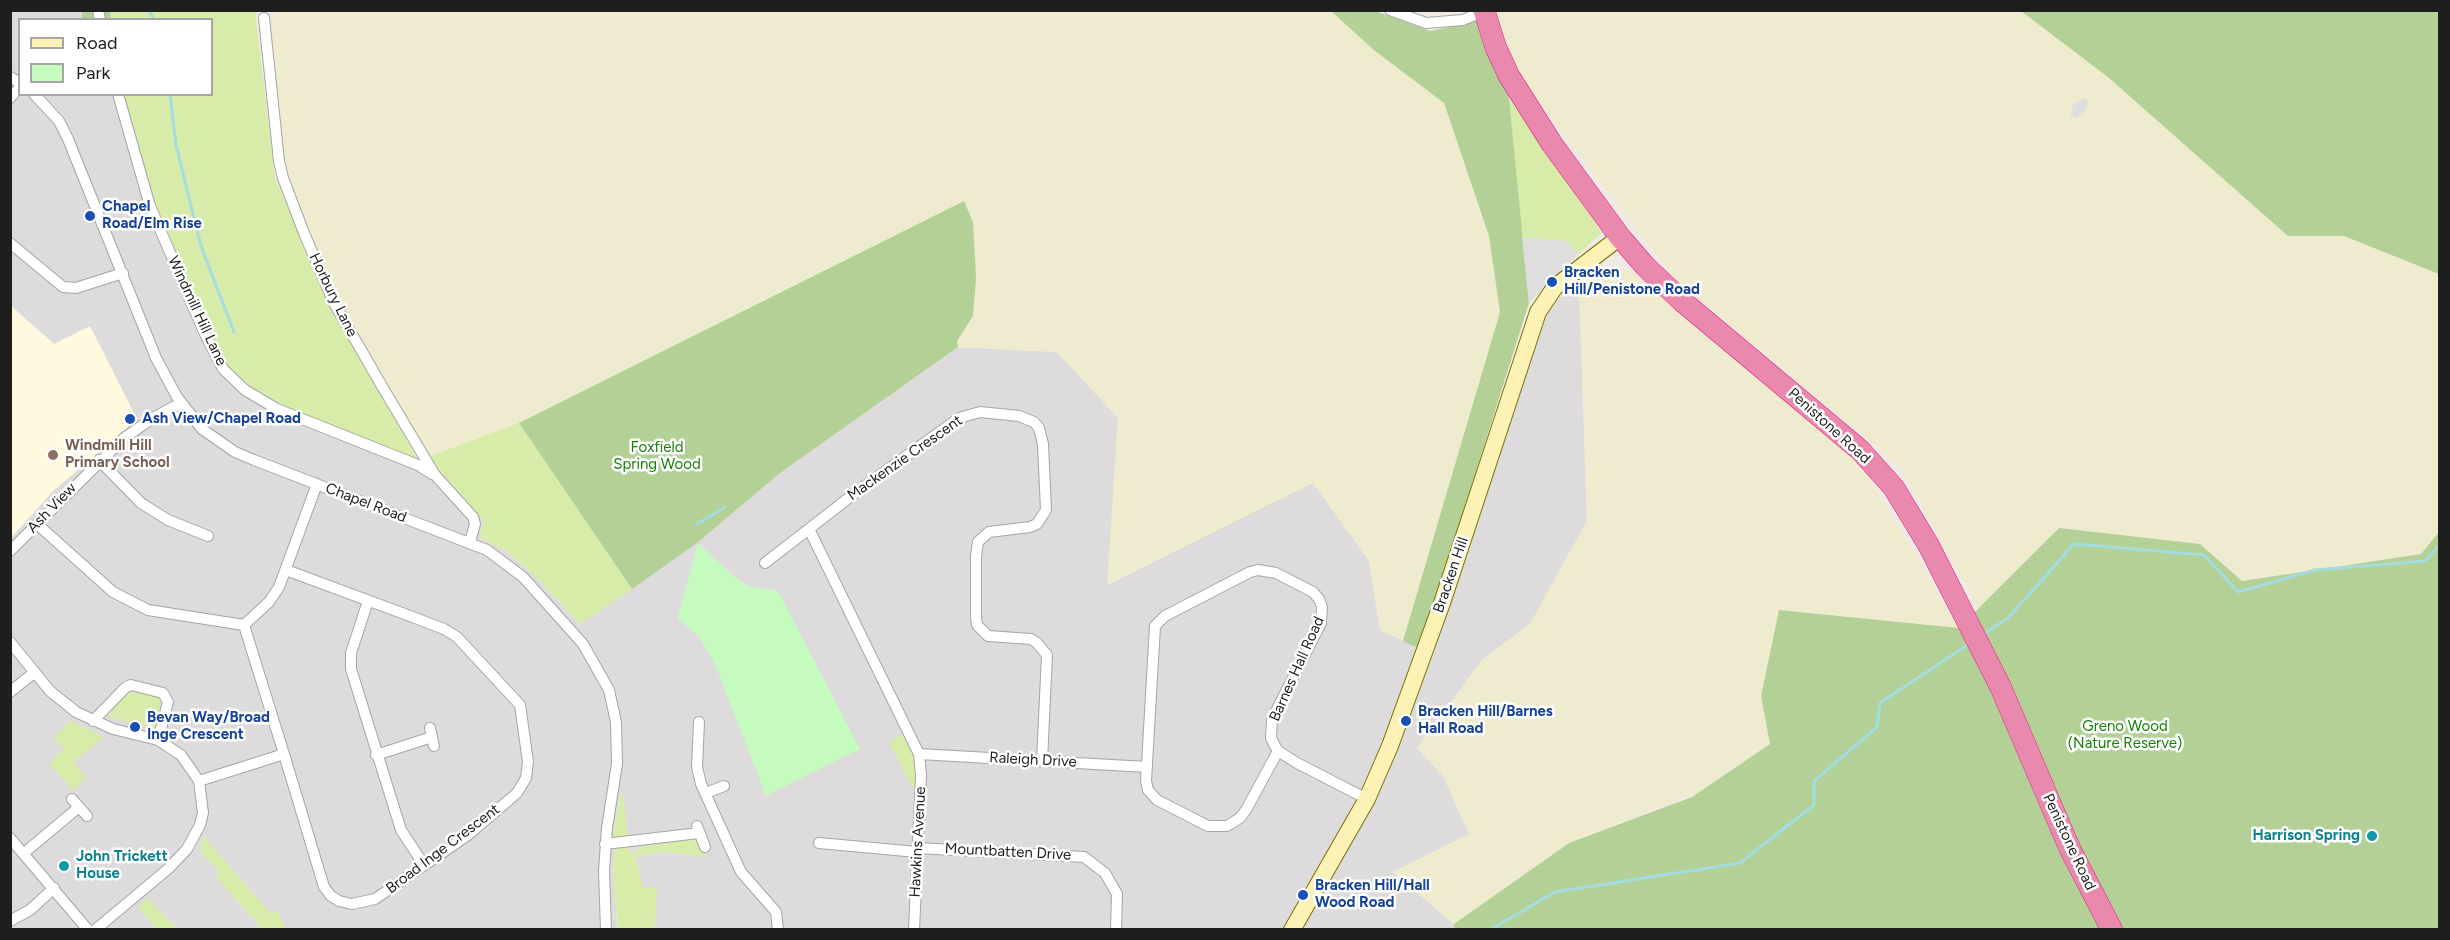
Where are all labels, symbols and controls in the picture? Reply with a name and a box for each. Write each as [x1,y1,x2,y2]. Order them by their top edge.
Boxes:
legend [18,18,213,96]
text: Road [76,32,117,54]
text: Park [76,62,110,84]
place label: Chapel Road/Elm Rise [102,198,202,233]
marker: Chapel Road/Elm Rise [83,209,97,223]
street label: Horbury Lane [305,250,361,340]
street label: Windmill Hill Lane [164,253,230,369]
place label: Bracken Hill/Penistone Road [1564,264,1700,299]
marker: Bracken Hill/Penistone Road [1545,275,1559,289]
street label: Penistone Road [1784,384,1874,468]
place label: Ash View/Chapel Road [142,410,301,428]
marker: Ash View/Chapel Road [123,412,137,426]
street label: Mackenzie Crescent [844,412,966,504]
place label: Windmill Hill Primary School [65,437,170,472]
park label: Foxfield Spring Wood [613,439,701,474]
marker: Windmill Hill Primary School [46,448,60,462]
street label: Ash View [24,479,80,537]
street label: Chapel Road [323,479,409,527]
street label: Bracken Hill [1430,535,1472,615]
street label: Barnes Hall Road [1266,614,1328,724]
place label: Bracken Hill/Barnes Hall Road [1418,703,1553,738]
place label: Bevan Way/Broad Inge Crescent [147,709,270,744]
marker: Bracken Hill/Barnes Hall Road [1399,714,1413,728]
park label: Greno Wood (Nature Reserve) [2068,718,2182,753]
marker: Bevan Way/Broad Inge Crescent [128,720,142,734]
street label: Raleigh Drive [989,749,1077,771]
street label: Hawkins Avenue [906,786,930,898]
street label: Penistone Road [2039,791,2099,893]
street label: Broad Inge Crescent [383,800,503,898]
place label: Harrison Spring [2252,827,2360,845]
marker: Harrison Spring [2365,829,2379,843]
street label: Mountbatten Drive [944,840,1072,864]
place label: John Trickett House [76,848,168,883]
marker: John Trickett House [57,859,71,873]
place label: Bracken Hill/Hall Wood Road [1315,877,1430,912]
marker: Bracken Hill/Hall Wood Road [1296,888,1310,902]

